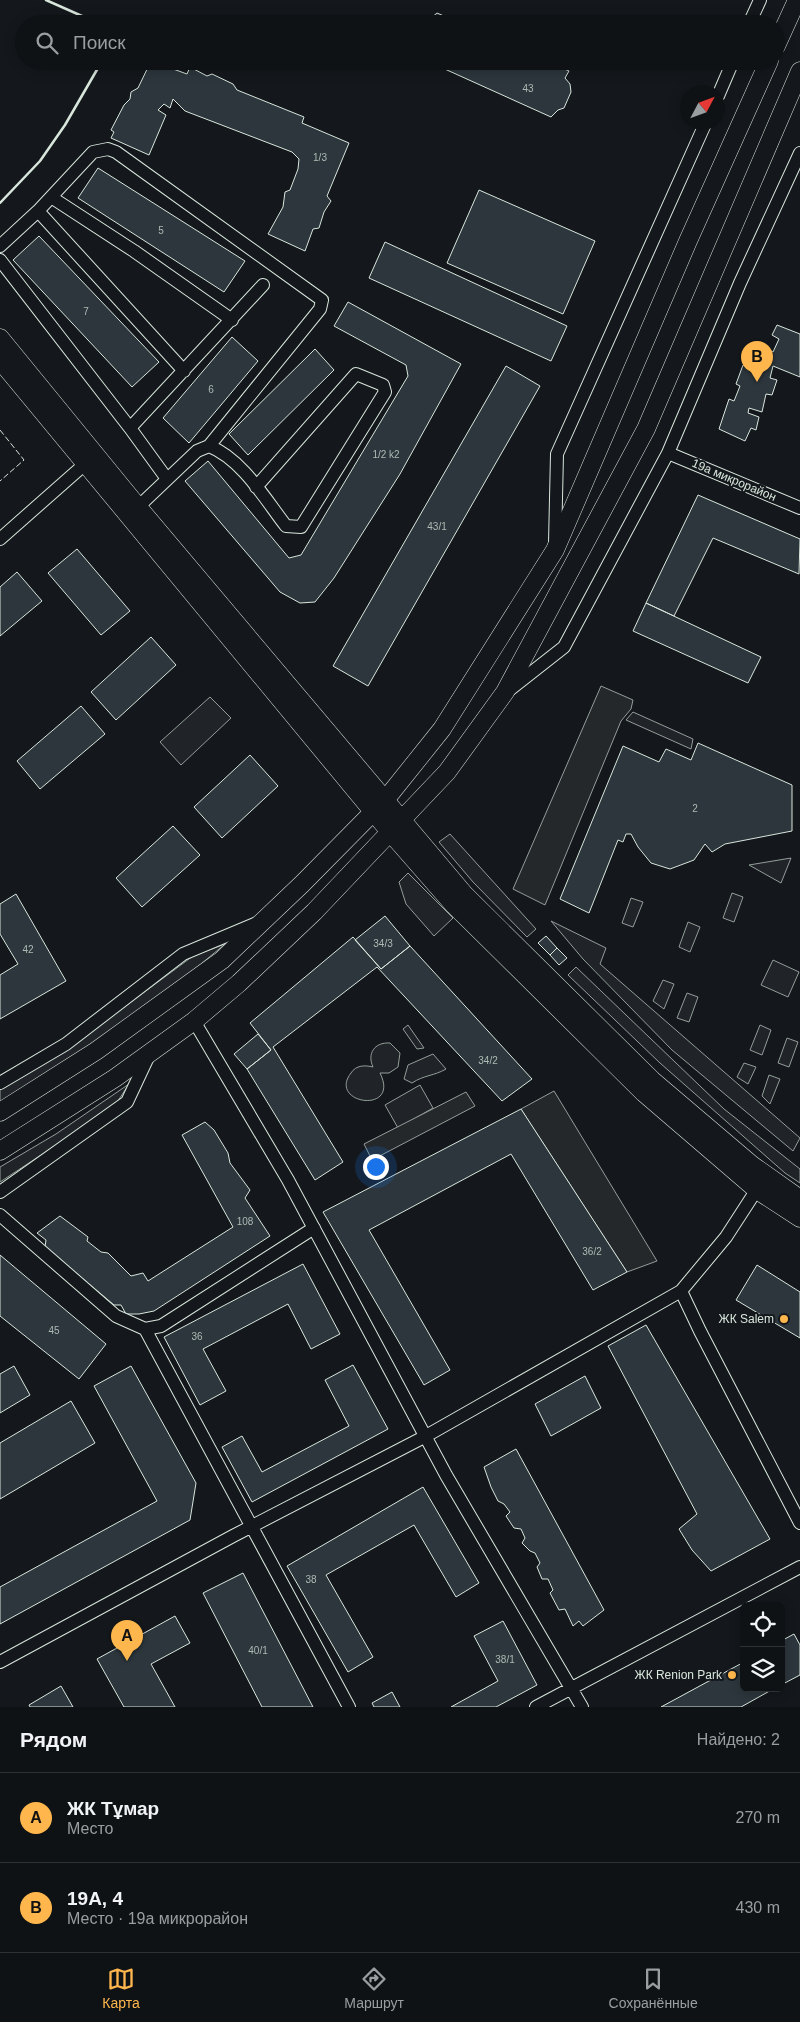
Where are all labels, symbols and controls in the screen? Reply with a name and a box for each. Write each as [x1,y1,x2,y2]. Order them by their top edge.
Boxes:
search box [15,15,785,70]
icon: search [33,29,61,57]
text: Поиск [73,32,126,53]
house number: 43 [522,83,534,94]
north arrow [680,85,725,130]
house number: 1/3 [313,152,327,163]
house number: 5 [158,225,164,236]
house number: 7 [83,306,89,317]
pin: B [741,341,773,382]
house number: 6 [208,384,214,395]
house number: 1/2 k2 [372,449,400,460]
street label: 19а микрорайон [690,456,778,504]
house number: 43/1 [427,521,447,532]
house number: 2 [692,803,698,814]
house number: 34/3 [373,938,393,949]
house number: 42 [22,944,34,955]
house number: 34/2 [478,1055,498,1066]
your location [363,1154,389,1180]
house number: 108 [237,1216,254,1227]
house number: 36/2 [582,1246,602,1257]
place label: ЖК Salem [719,1312,774,1326]
marker: ЖК Salem [778,1313,790,1325]
house number: 45 [48,1325,60,1336]
house number: 36 [191,1331,203,1342]
house number: 38 [305,1574,317,1585]
map controls [740,1602,785,1692]
button: locate [740,1602,785,1647]
pin: A [111,1620,143,1661]
house number: 40/1 [248,1645,268,1656]
button: layers [740,1647,785,1692]
house number: 38/1 [495,1654,515,1665]
place label: ЖК Renion Park [635,1668,723,1682]
marker: ЖК Renion Park [726,1669,738,1681]
text: Рядом [20,1728,87,1751]
text: Найдено: 2 [697,1731,780,1748]
text: ЖК Тұмар [67,1798,159,1819]
text: A [30,1809,42,1826]
text: 270 m [736,1809,780,1826]
text: Место [67,1820,113,1837]
text: 19А, 4 [67,1888,123,1909]
text: B [30,1899,42,1916]
text: 430 m [736,1899,780,1916]
text: Место · 19а микрорайон [67,1910,248,1927]
tab: Карта [102,1965,140,2011]
tab: Маршрут [344,1965,404,2011]
tab: Сохранённые [609,1965,698,2011]

